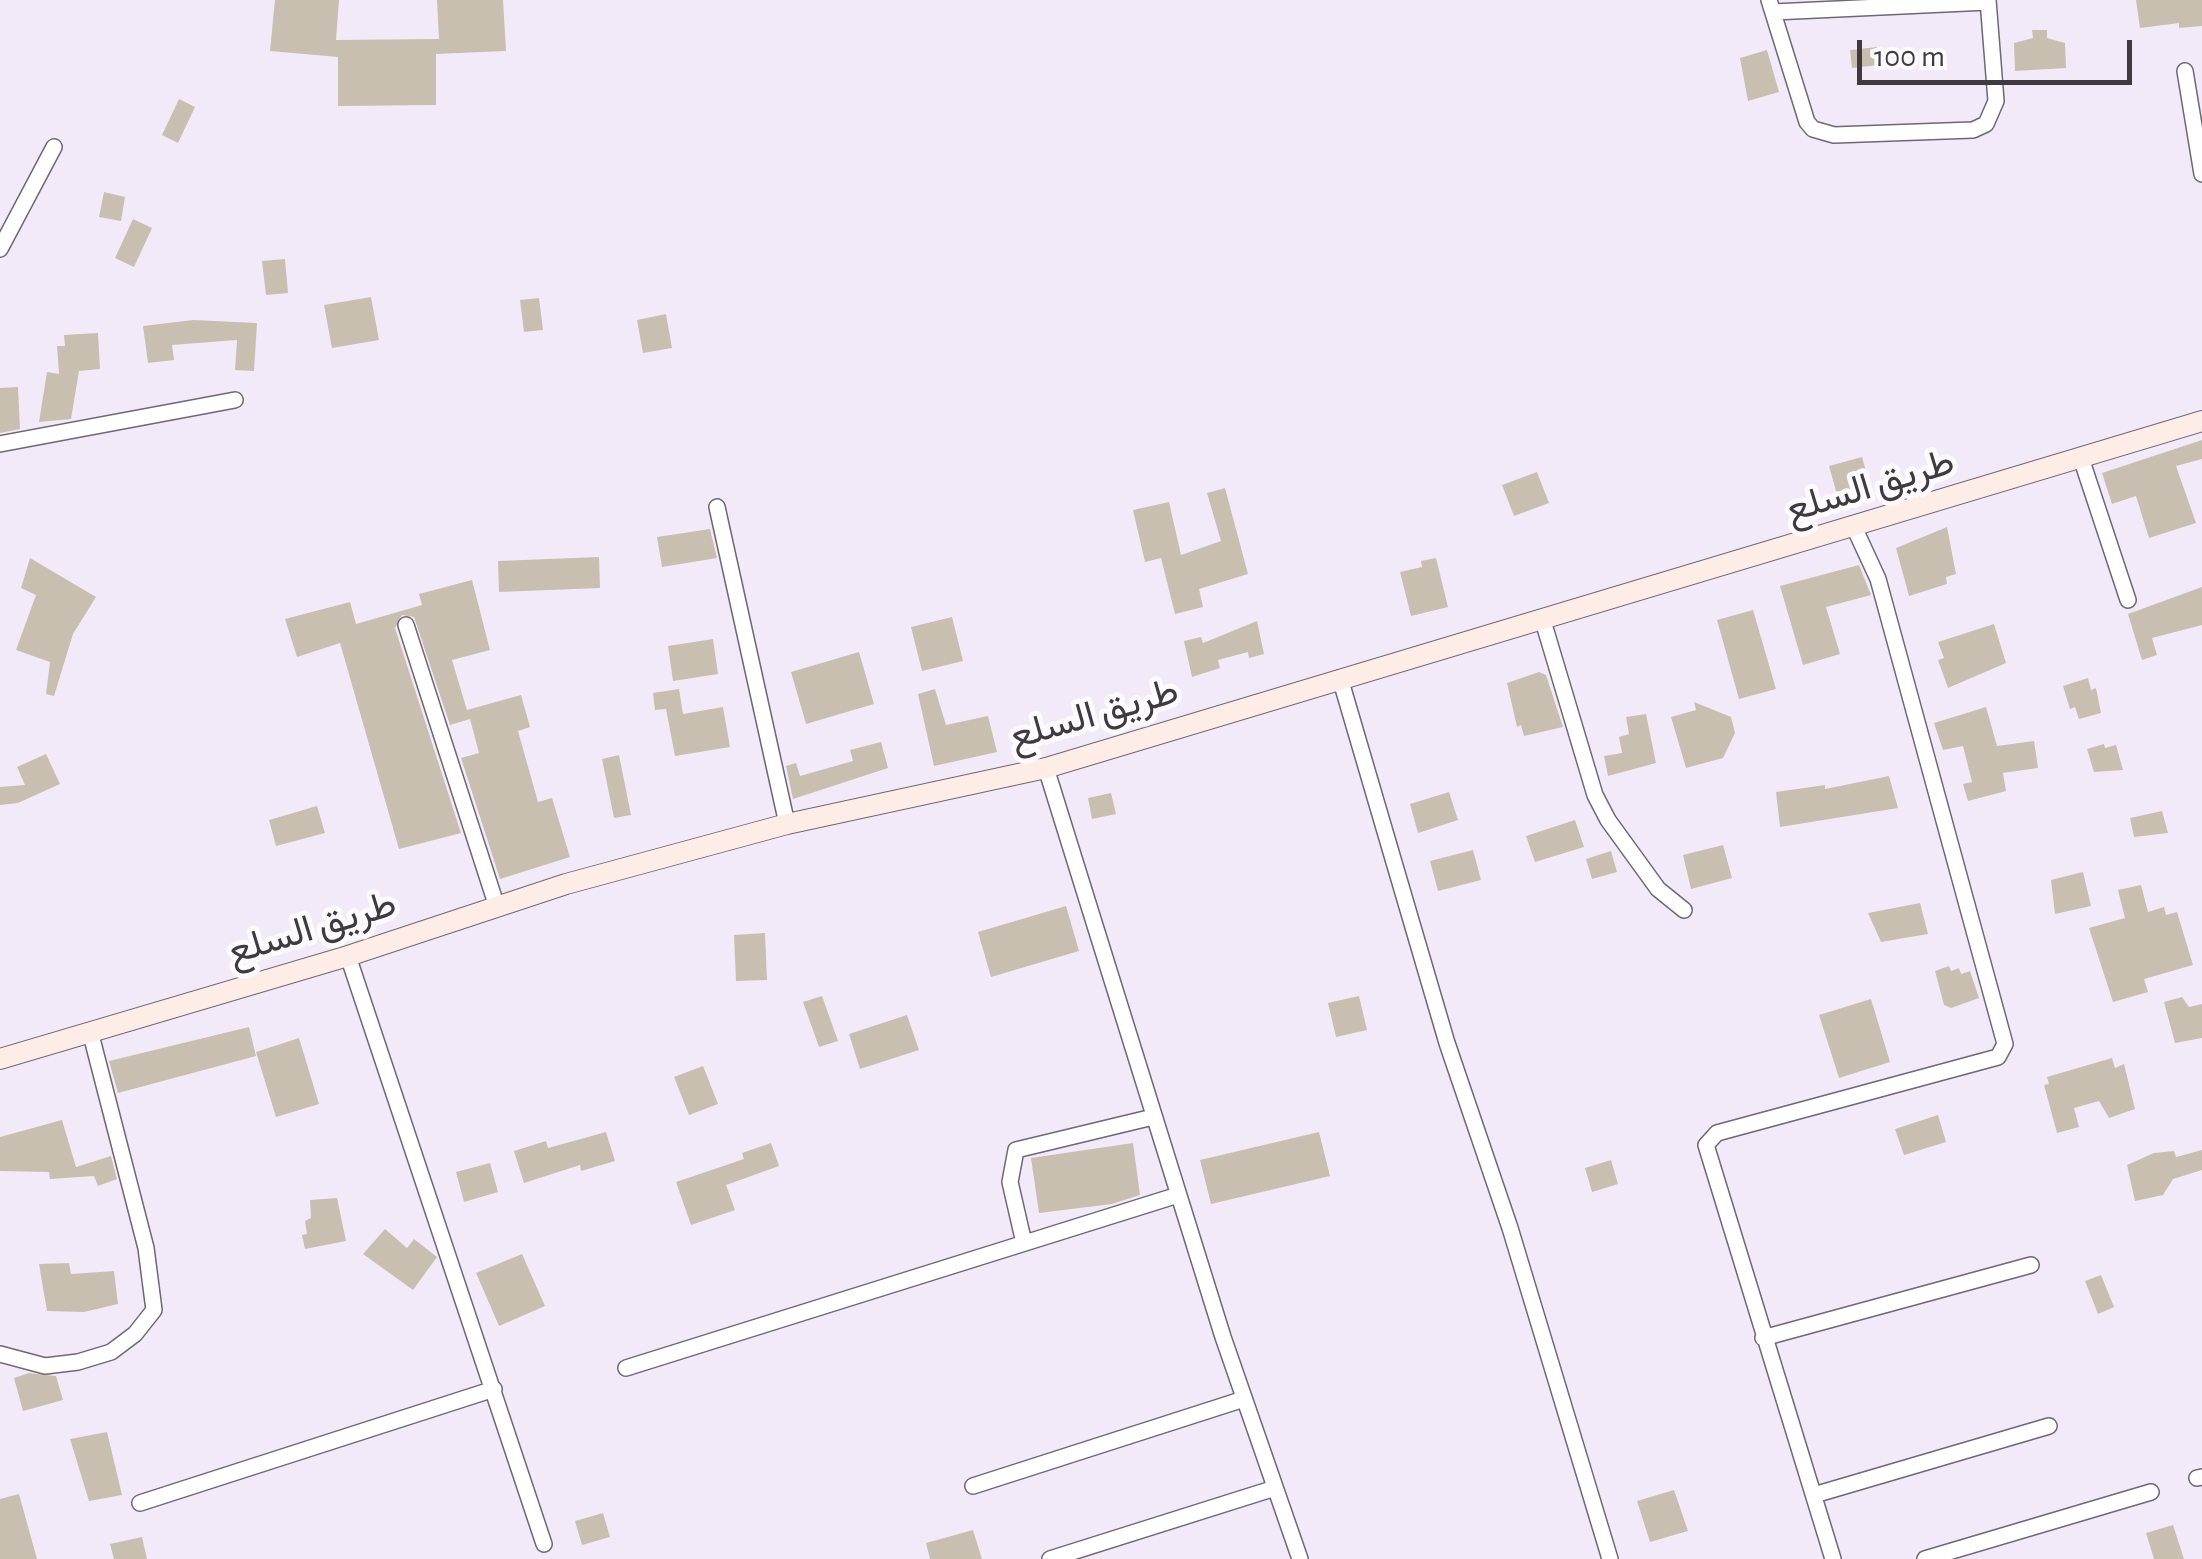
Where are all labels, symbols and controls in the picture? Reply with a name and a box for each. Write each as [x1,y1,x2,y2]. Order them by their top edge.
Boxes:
scale bar [1862,20,2137,82]
text: 100 m [1874,42,1945,72]
street label: طريق السلع [1780,439,1960,533]
street label: طريق السلع [1004,668,1184,760]
street label: طريق السلع [222,881,402,975]

